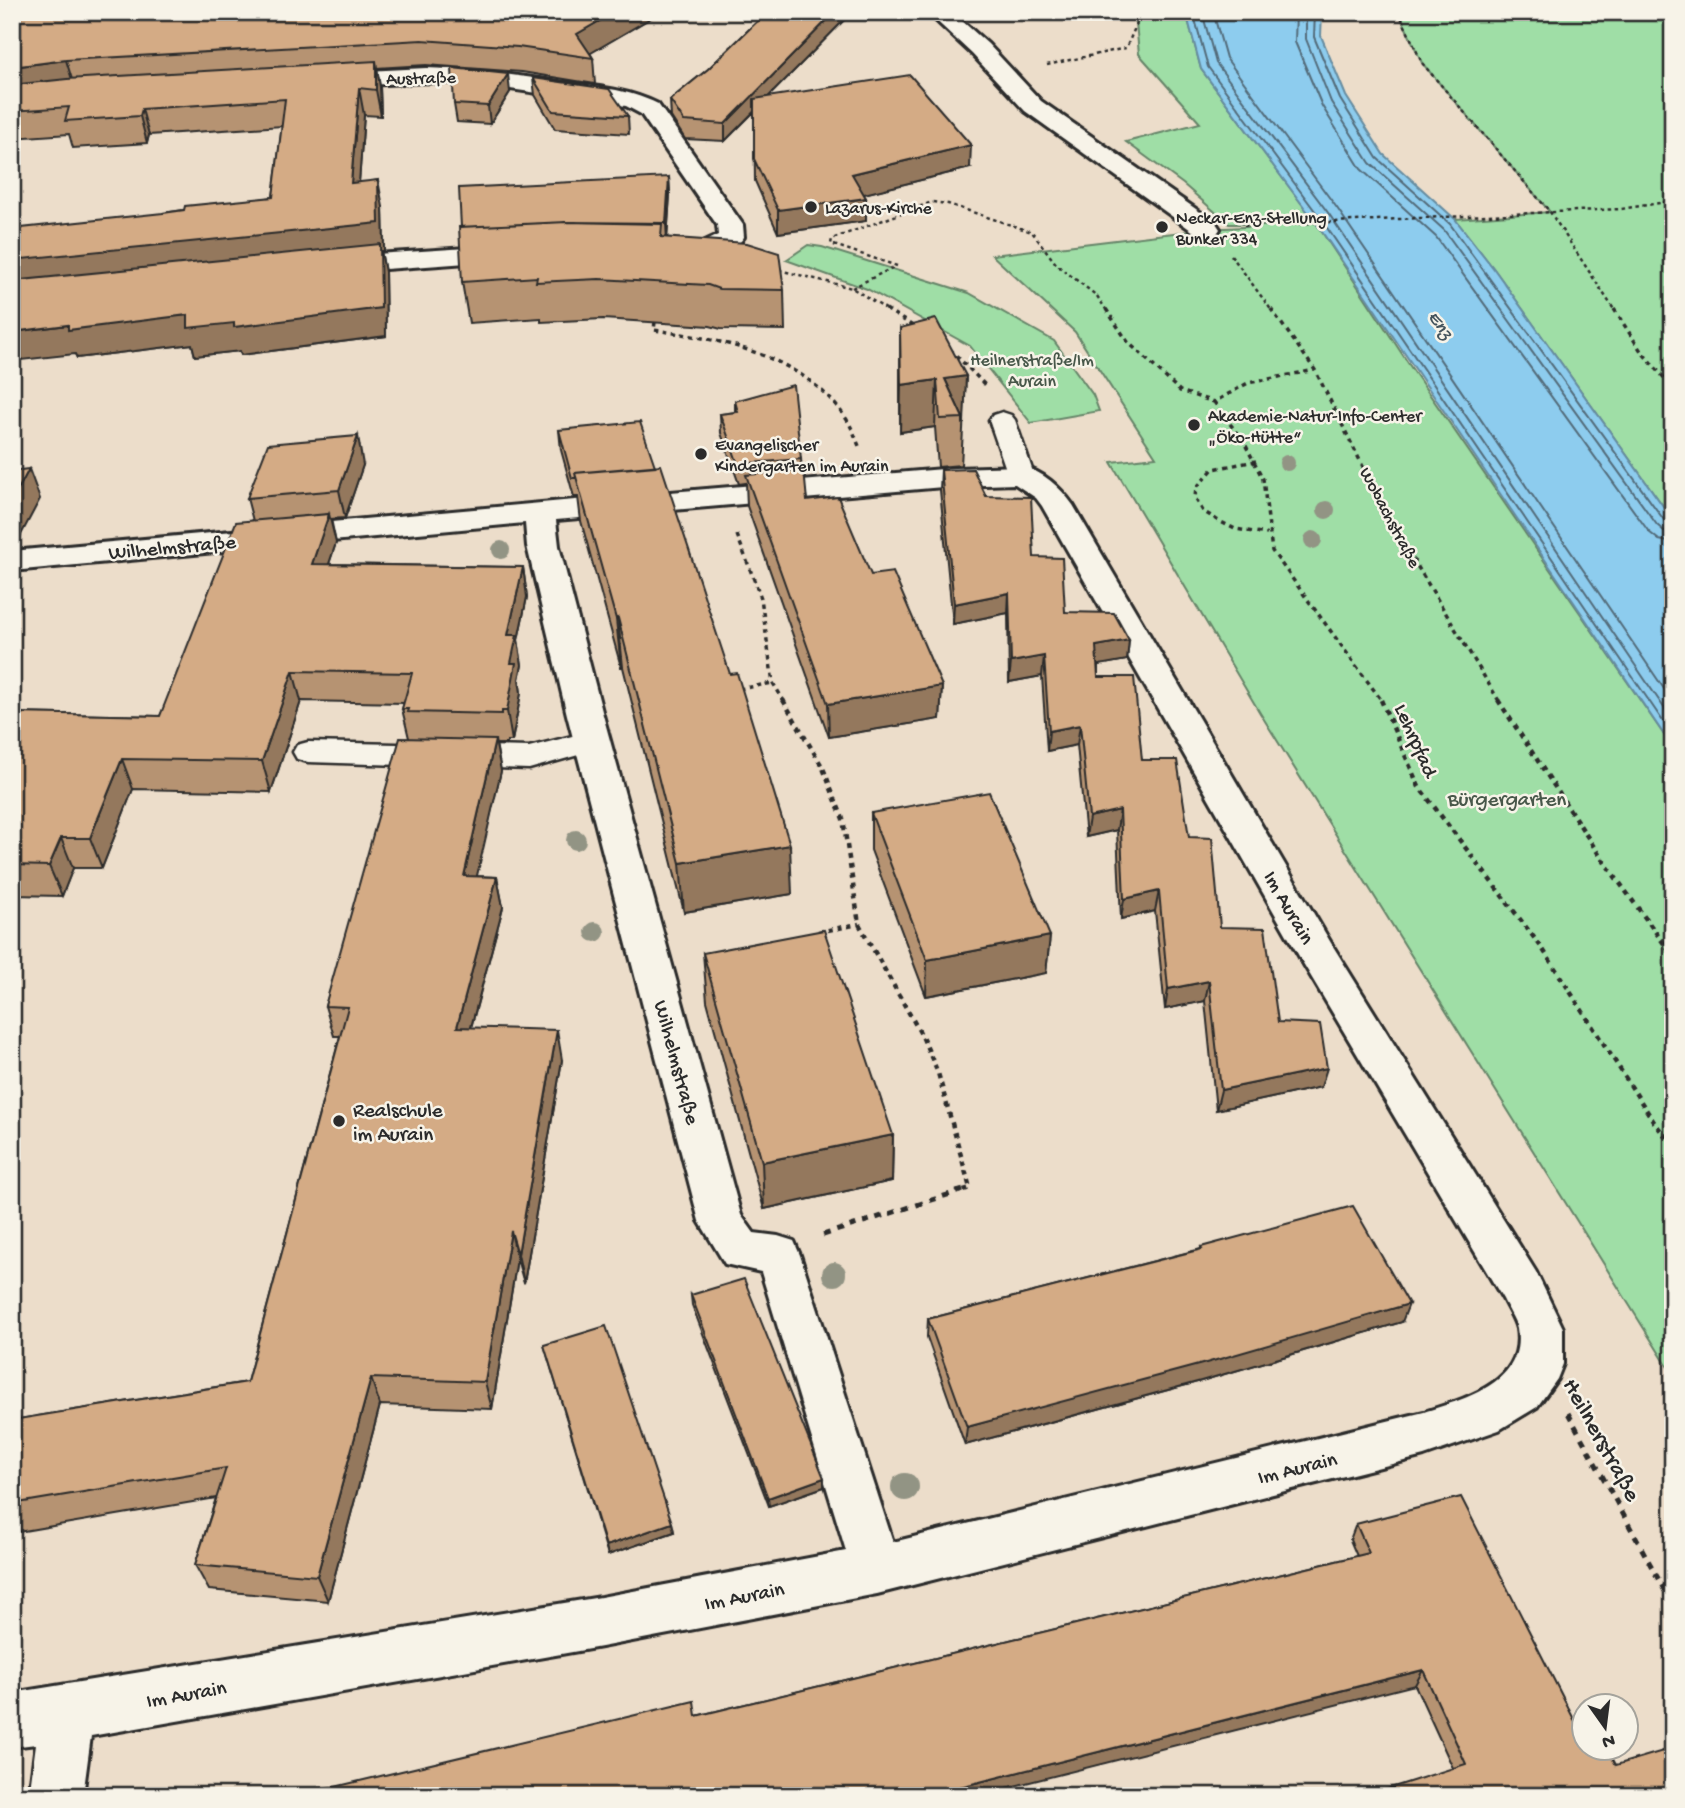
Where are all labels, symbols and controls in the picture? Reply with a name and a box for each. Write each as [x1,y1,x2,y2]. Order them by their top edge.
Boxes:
street label: Austraße [386,68,457,91]
marker: Lazarus-Kirche [803,199,819,215]
place label: Lazarus-Kirche [825,199,933,220]
place label: Neckar-Enz-Stellung Bunker 334 [1175,209,1327,251]
marker: Neckar-Enz-Stellung Bunker 334 [1154,219,1170,235]
water label: Enz [1421,307,1458,346]
park label: Heilnerstraße/Im Aurain [970,351,1094,393]
place label: Akademie-Natur-Info-Center „Öko-Hütte“ [1208,407,1423,449]
marker: Akademie-Natur-Info-Center „Öko-Hütte“ [1186,417,1202,433]
place label: Evangelischer Kindergarten im Aurain [715,436,889,478]
marker: Evangelischer Kindergarten im Aurain [693,446,709,462]
street label: Wobachstraße [1354,464,1424,573]
street label: Wilhelmstraße [108,531,238,568]
street label: Lehrpfad [1387,701,1442,784]
park label: Bürgergarten [1447,789,1566,814]
street label: Im Aurain [1256,868,1318,950]
street label: Wilhelmstraße [646,998,704,1129]
place label: Realschule im Aurain [353,1100,444,1149]
marker: Realschule im Aurain [331,1113,347,1129]
street label: Heilnerstraße [1554,1374,1646,1508]
street label: Im Aurain [1256,1448,1340,1492]
street label: Im Aurain [703,1578,787,1618]
street label: Im Aurain [145,1677,229,1716]
north arrow [1570,1692,1640,1762]
text: N [1599,1727,1617,1753]

